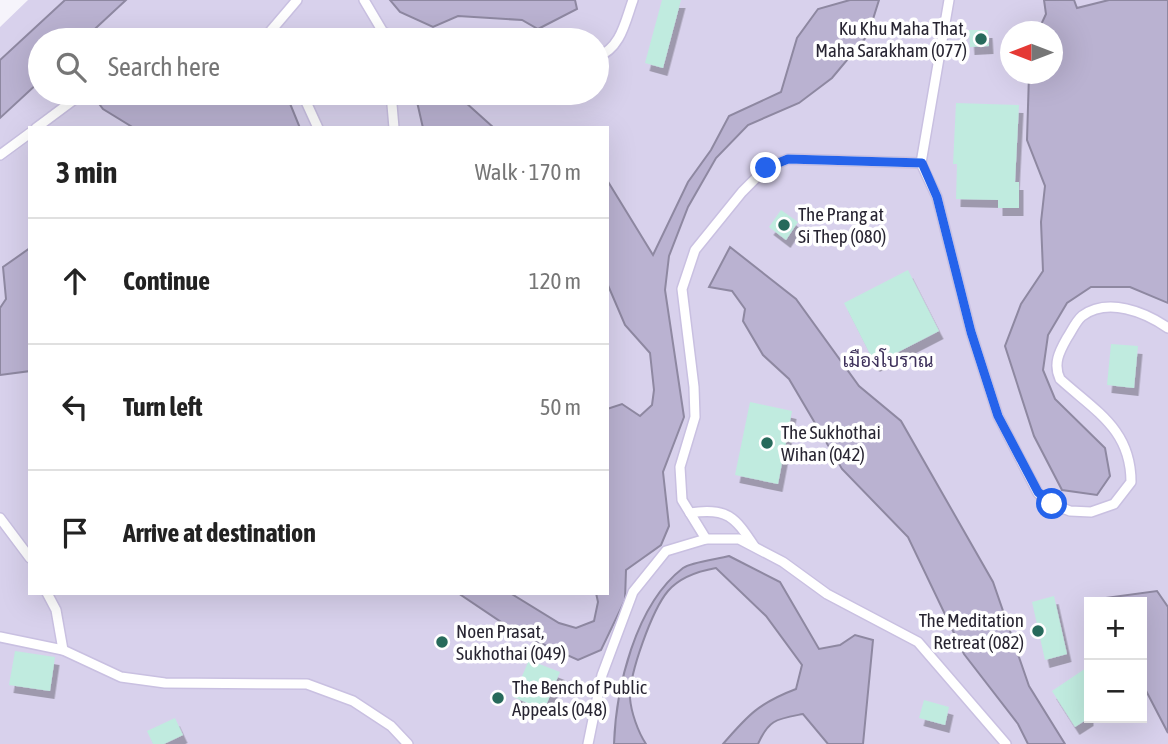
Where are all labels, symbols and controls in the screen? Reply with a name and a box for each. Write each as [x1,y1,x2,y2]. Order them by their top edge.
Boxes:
place label: Ku Khu Maha That, Maha Sarakham (077) [815,17,967,61]
north arrow [1000,21,1063,84]
search box [28,28,609,105]
marker: Ku Khu Maha That, Maha Sarakham (077) [973,31,989,47]
icon: search [52,48,90,86]
text: Search here [108,52,220,82]
route end [750,152,781,183]
text: 3 min [56,155,117,189]
text: Walk · 170 m [475,159,581,185]
place label: The Prang at Si Thep (080) [798,203,886,247]
marker: The Prang at Si Thep (080) [776,217,792,233]
icon: ahead [56,262,94,300]
text: Continue [123,266,210,296]
text: 120 m [529,268,581,294]
park label: เมืองโบราณ [843,348,934,371]
icon: left [56,388,94,426]
text: Turn left [123,392,203,422]
text: 50 m [540,394,581,420]
place label: The Sukhothai Wihan (042) [781,421,881,465]
marker: The Sukhothai Wihan (042) [759,435,775,451]
route start [1036,488,1067,519]
icon: arrive [56,514,94,552]
text: Arrive at destination [123,518,316,548]
map controls [1084,597,1147,723]
button: + [1084,597,1147,660]
place label: The Meditation Retreat (082) [919,609,1024,653]
place label: Noen Prasat, Sukhothai (049) [456,620,566,664]
marker: The Meditation Retreat (082) [1030,623,1046,639]
marker: Noen Prasat, Sukhothai (049) [434,634,450,650]
button: − [1084,660,1147,723]
place label: The Bench of Public Appeals (048) [512,676,648,720]
marker: The Bench of Public Appeals (048) [490,690,506,706]

